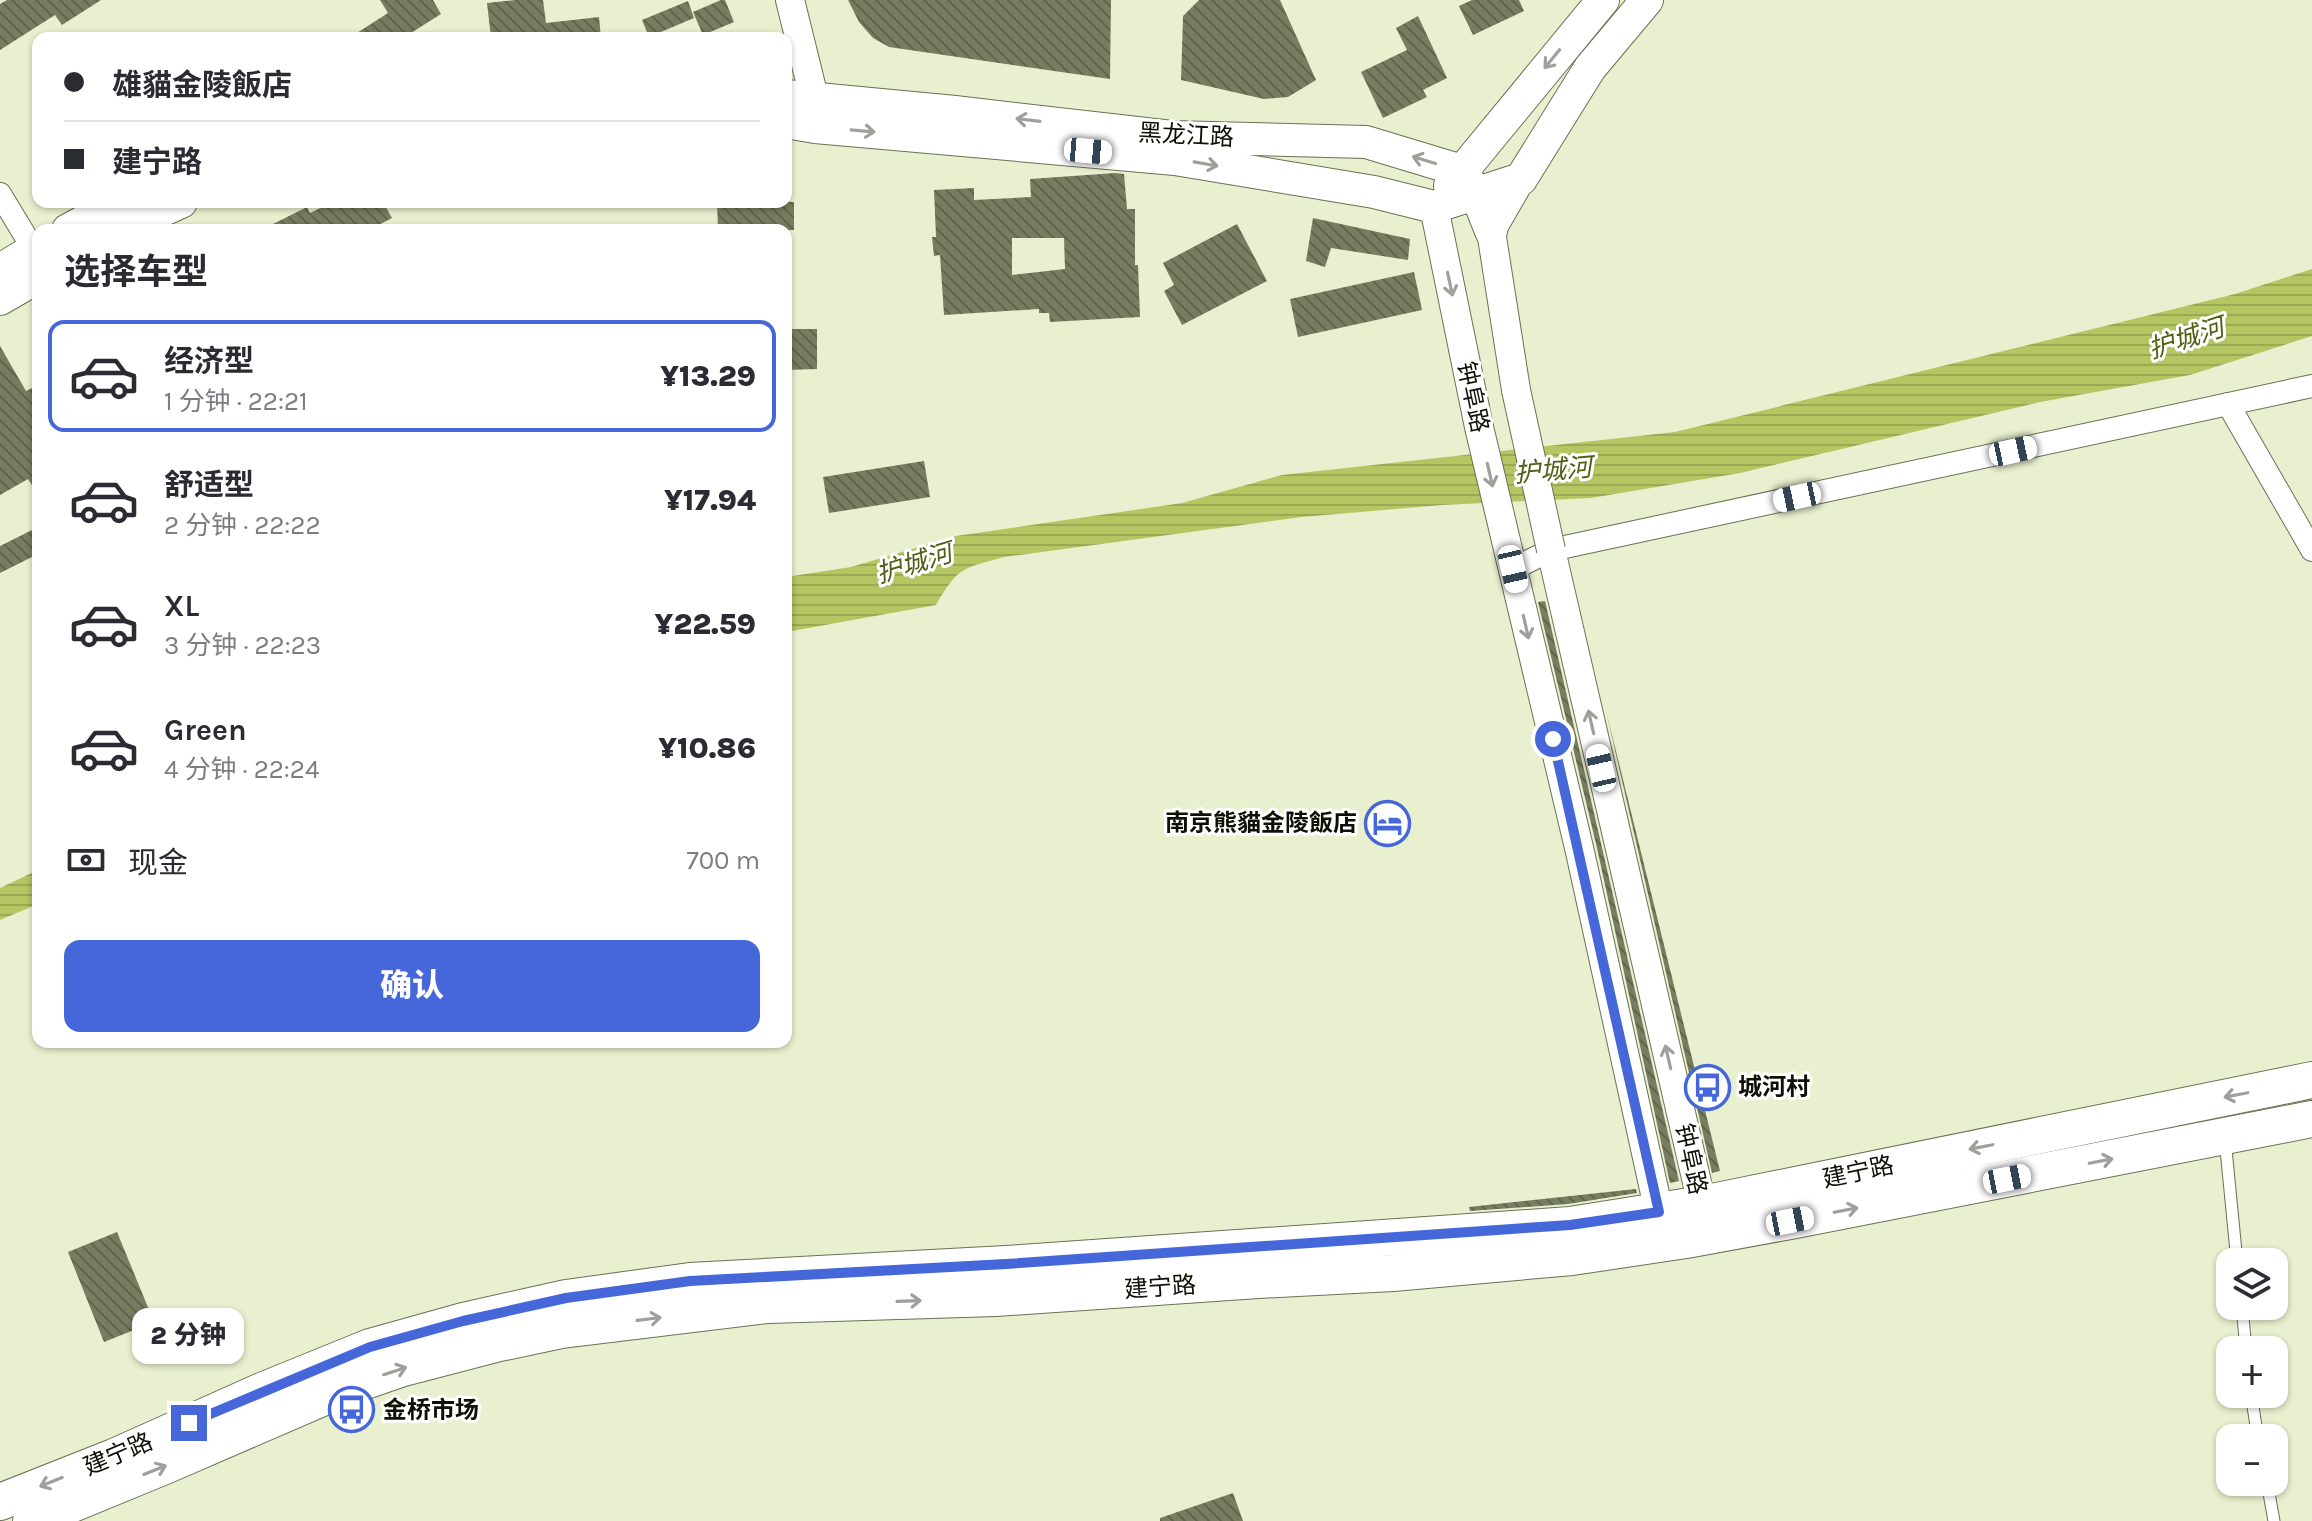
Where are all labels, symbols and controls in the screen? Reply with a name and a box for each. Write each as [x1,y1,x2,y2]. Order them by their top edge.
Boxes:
one-way arrow [1543,49,1561,69]
text: 雄貓金陵飯店 [112,67,292,103]
one-way arrow [1015,113,1042,128]
street label: 黑龙江路 [1137,119,1235,151]
one-way arrow [849,124,876,139]
car [1063,137,1113,165]
text: 建宁路 [112,144,202,180]
one-way arrow [1412,152,1438,167]
one-way arrow [1193,157,1218,172]
text: 选择车型 [64,251,208,293]
one-way arrow [1443,270,1458,296]
water label: 护城河 [2144,310,2233,365]
icon: car [68,340,140,412]
text: 经济型 [164,343,254,379]
text: ¥13.29 [660,358,756,394]
street label: 钟阜路 [1452,359,1494,435]
text: 1 分钟 · 22:21 [164,386,308,417]
car [1987,434,2039,468]
water label: 护城河 [1513,451,1598,489]
one-way arrow [1484,462,1499,488]
icon: car [68,464,140,536]
text: 舒适型 [164,467,254,503]
car [1771,480,1823,514]
text: ¥17.94 [664,482,756,518]
text: 2 分钟 · 22:22 [164,510,321,541]
water label: 护城河 [872,536,961,590]
car [1496,543,1530,595]
icon: car [68,588,140,660]
text: XL [164,588,199,624]
text: ¥22.59 [654,606,756,642]
one-way arrow [1520,613,1535,639]
text: 3 分钟 · 22:23 [164,630,321,661]
one-way arrow [1582,709,1597,735]
icon: car [68,712,140,784]
text: Green [164,712,247,748]
route start [1535,721,1571,757]
text: ¥10.86 [658,730,756,766]
car [1584,742,1618,794]
text: 4 分钟 · 22:24 [164,754,319,785]
hotel icon: 南京熊貓金陵飯店 [1364,799,1412,847]
place label: 南京熊貓金陵飯店 [1165,809,1357,837]
icon: cash [64,838,108,882]
text: 现金 [128,845,188,881]
text: 700 m [686,845,760,876]
button: 确认 [64,940,760,1032]
one-way arrow [1660,1045,1675,1070]
bus stop icon: 城河村 [1683,1063,1731,1111]
place label: 城河村 [1738,1073,1810,1101]
one-way arrow [2223,1089,2249,1104]
street label: 钟阜路 [1670,1121,1712,1197]
one-way arrow [1969,1140,1994,1155]
street label: 建宁路 [1820,1151,1896,1193]
one-way arrow [2088,1153,2113,1168]
car [1981,1163,2033,1195]
one-way arrow [1833,1202,1858,1217]
car [1764,1205,1816,1237]
map controls [2216,1248,2288,1496]
button: layers [2216,1248,2288,1320]
street label: 建宁路 [1123,1271,1197,1303]
one-way arrow [895,1293,922,1308]
callout: 2 分钟 [133,1307,245,1363]
one-way arrow [636,1311,662,1326]
text: 2 分钟 [150,1320,226,1351]
button: + [2216,1336,2288,1408]
one-way arrow [382,1362,407,1377]
bus stop icon: 金桥市场 [328,1386,376,1434]
place label: 金桥市场 [383,1396,479,1424]
route end [171,1405,207,1441]
button: − [2216,1424,2288,1496]
street label: 建宁路 [79,1427,157,1481]
one-way arrow [142,1462,167,1477]
one-way arrow [39,1476,64,1490]

